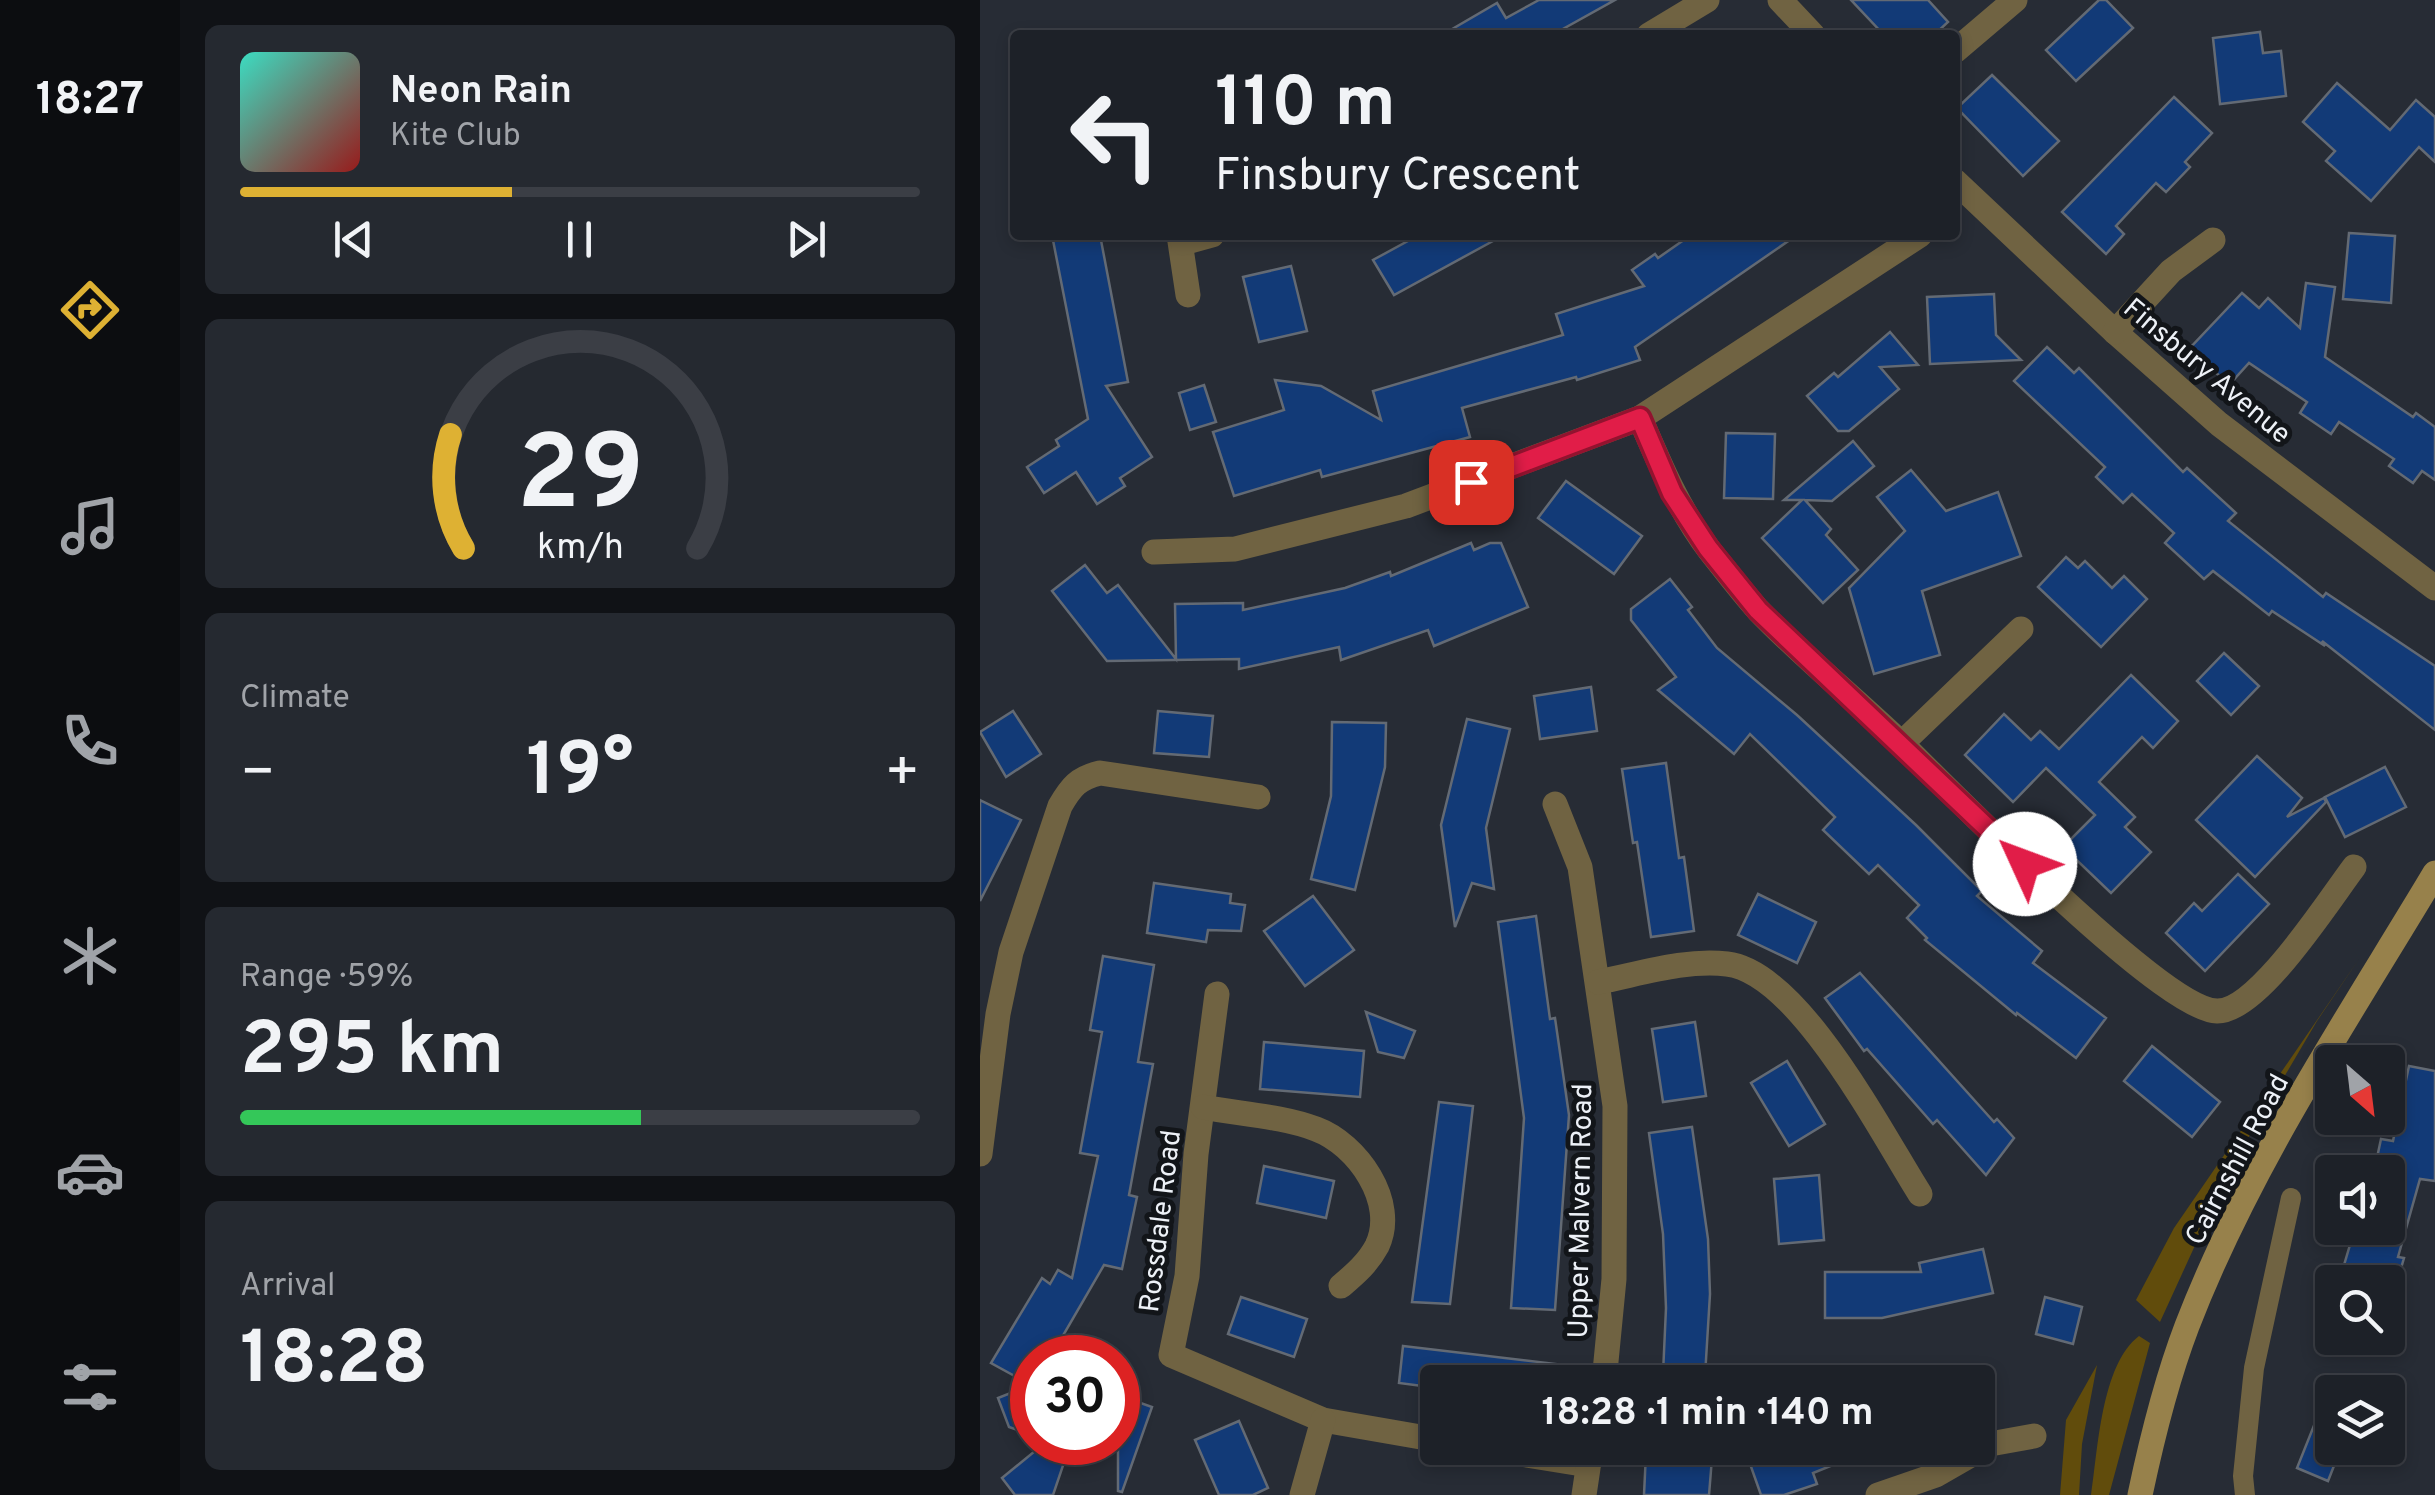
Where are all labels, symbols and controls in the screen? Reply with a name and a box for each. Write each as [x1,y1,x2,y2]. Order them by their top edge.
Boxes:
text: 110 m [1215,62,1396,151]
text: Neon Rain [390,68,572,117]
icon: left [1050,70,1180,200]
text: 18:27 [36,73,144,130]
text: Kite Club [390,117,521,157]
text: Finsbury Crescent [1215,149,1581,206]
icon: previous [326,212,381,267]
icon: pause [552,212,607,267]
icon: next [779,212,834,267]
icon: directions [55,275,125,345]
street label: Finsbury Avenue [2115,292,2297,453]
text: 29 [516,414,644,546]
pin [1429,440,1514,525]
icon: arrive [1444,455,1499,510]
icon: music [55,491,125,561]
text: km/h [537,526,623,572]
text: Climate [240,679,350,719]
icon: phone [55,706,125,776]
text: 19° [526,727,634,822]
text: − [240,740,275,810]
text: + [885,740,920,810]
position arrow [1973,812,2077,916]
icon: climate [55,921,125,991]
text: Range · 59% [240,958,413,998]
text: 295 km [240,1006,504,1101]
north arrow [2315,1045,2405,1135]
map controls [2315,1045,2405,1465]
street label: Cairnshill Road [2178,1069,2299,1252]
street label: Upper Malvern Road [1562,1083,1602,1339]
street label: Rossdale Road [1133,1128,1191,1315]
icon: car [55,1137,125,1207]
button: sound [2315,1155,2405,1245]
button: search [2315,1265,2405,1355]
text: Arrival [240,1267,335,1307]
text: 18:28 [240,1315,428,1410]
speed limit sign: 30 [1010,1335,1140,1465]
icon: filters [55,1352,125,1422]
button: layers [2315,1375,2405,1465]
text: 18:28 · 1 min · 140 m [1541,1390,1874,1439]

